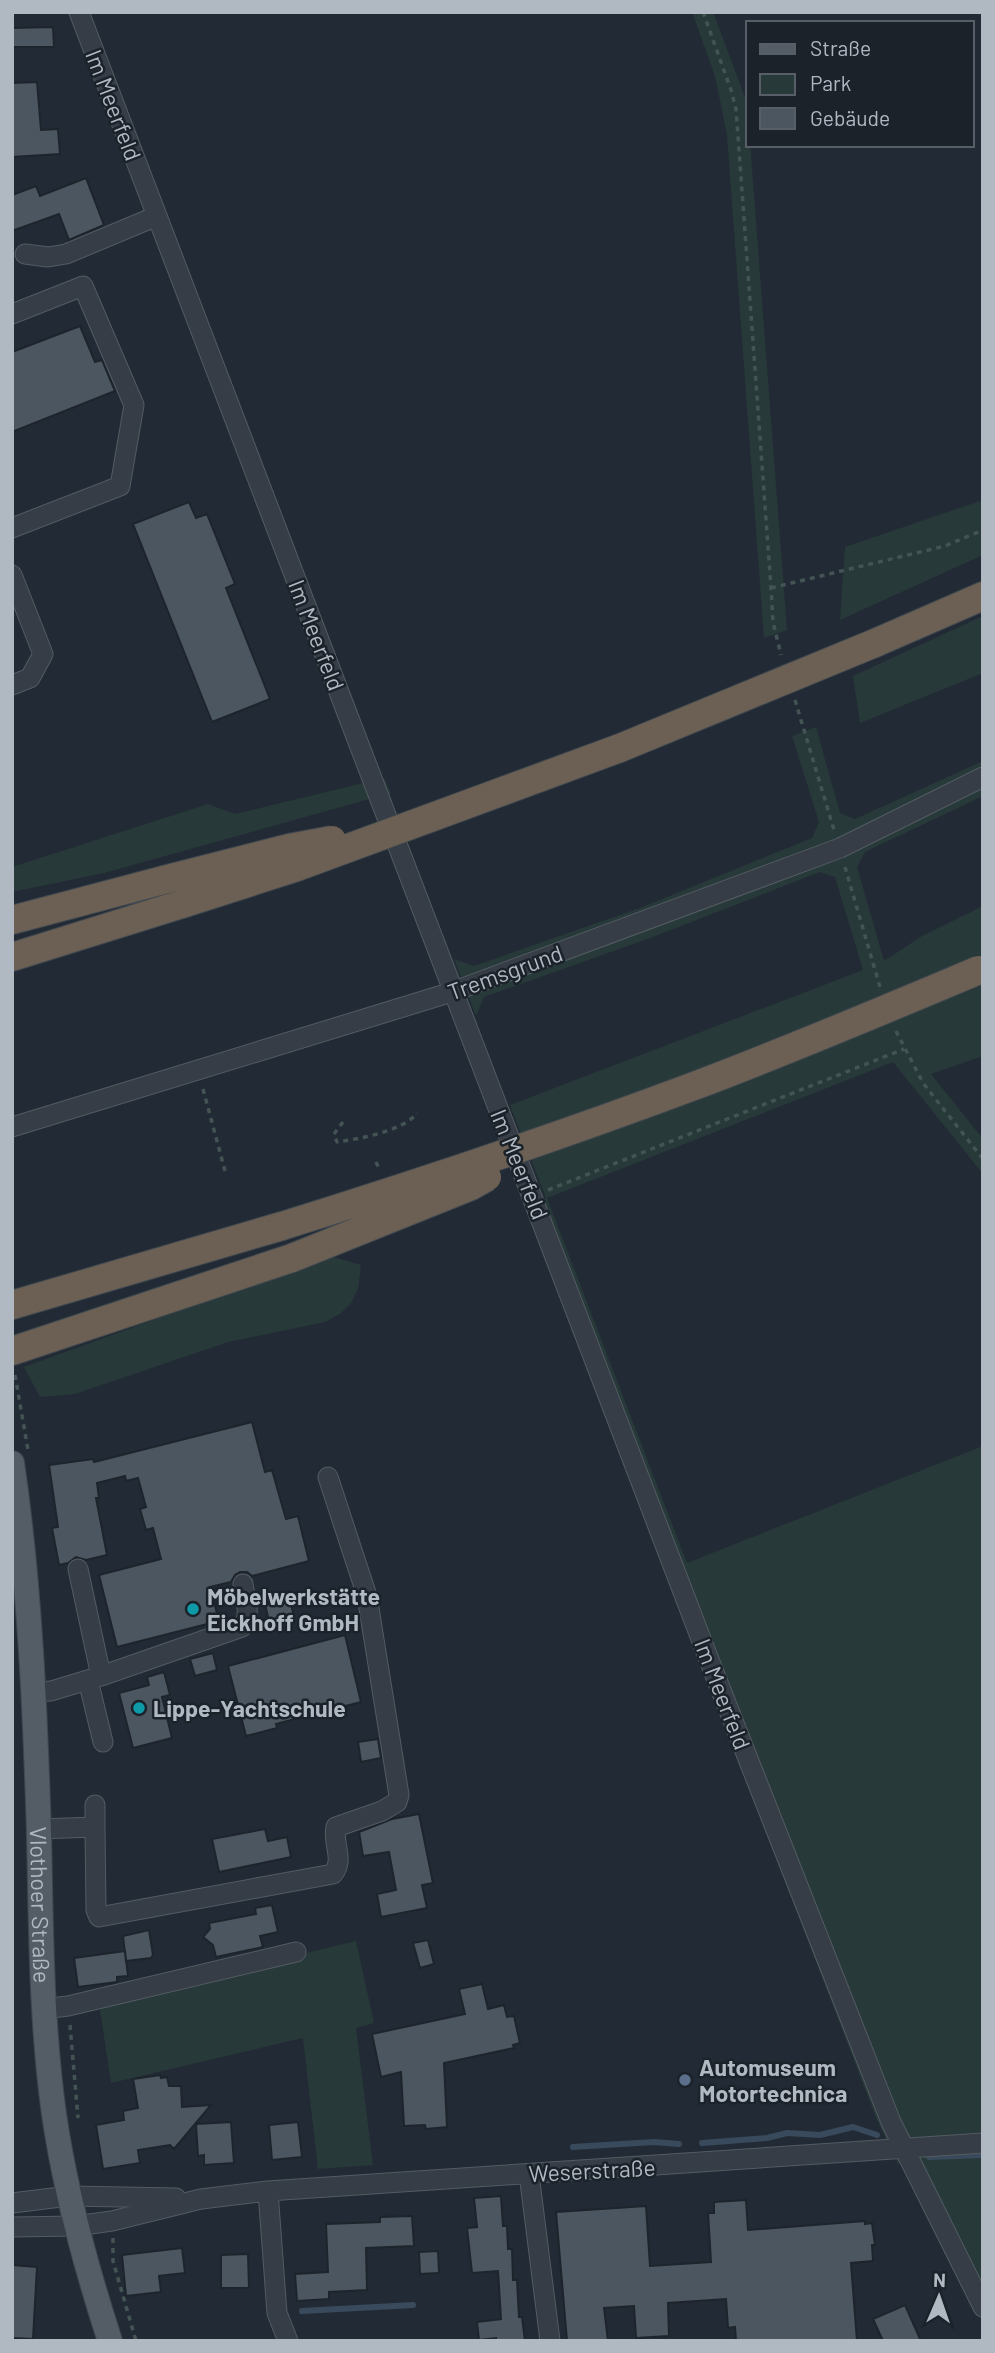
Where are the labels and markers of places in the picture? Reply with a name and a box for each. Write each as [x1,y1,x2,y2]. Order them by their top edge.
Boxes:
place label: Möbelwerkstätte Eickhoff GmbH [207,1582,380,1636]
marker: Möbelwerkstätte Eickhoff GmbH [185,1601,201,1617]
place label: Lippe-Yachtschule [153,1694,346,1722]
marker: Lippe-Yachtschule [131,1700,147,1716]
place label: Automuseum Motortechnica [699,2053,847,2107]
marker: Automuseum Motortechnica [677,2072,693,2088]

